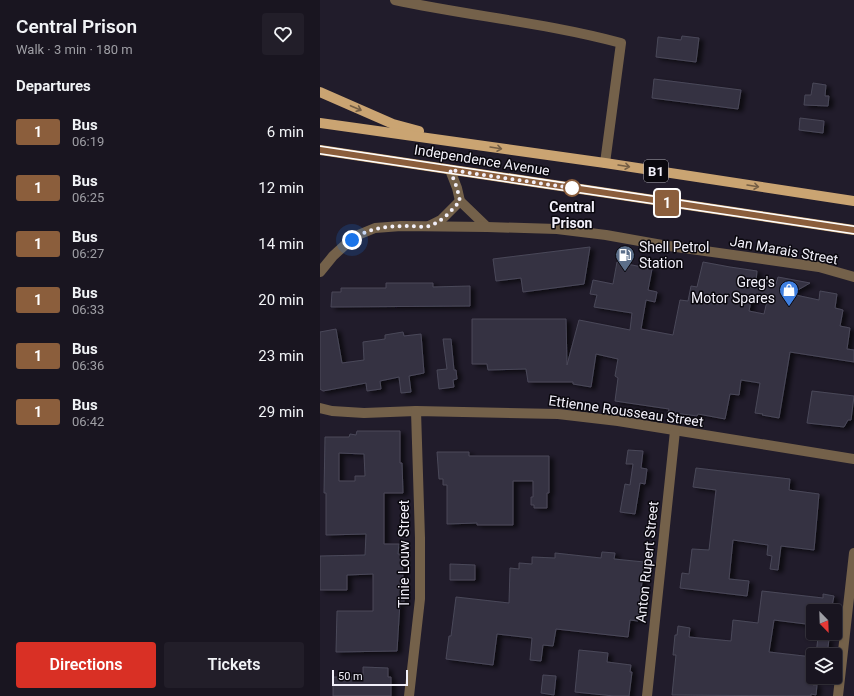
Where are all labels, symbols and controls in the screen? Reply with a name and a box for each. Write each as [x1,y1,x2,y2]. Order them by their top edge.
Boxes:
button: heart [262,13,304,55]
text: Central Prison [16,15,137,38]
text: Walk · 3 min · 180 m [16,42,133,57]
text: Departures [16,77,91,95]
one-way arrow [349,105,361,112]
text: Bus [72,116,98,134]
text: 6 min [267,123,304,141]
text: 1 [34,124,42,140]
text: 06:19 [72,134,104,149]
street label: Independence Avenue [413,141,551,179]
one-way arrow [489,144,502,152]
road number: B1 [644,160,668,182]
one-way arrow [618,162,631,170]
text: Bus [72,172,98,190]
text: 12 min [258,179,304,197]
marker: Central Prison [563,179,581,197]
text: 1 [34,180,42,196]
one-way arrow [746,182,759,190]
text: 06:25 [72,190,104,205]
line badge: 1 [654,190,680,216]
text: 1 [663,195,671,211]
place label: Central Prison [549,199,595,231]
text: Bus [72,228,98,246]
your location [342,230,362,250]
street label: Jan Marais Street [729,233,840,267]
text: 14 min [258,235,304,253]
text: 1 [34,236,42,252]
place label: Shell Petrol Station [639,239,709,271]
fuel station icon: Shell Petrol Station [614,244,636,272]
text: 06:27 [72,246,104,261]
place label: Greg's Motor Spares [691,274,775,306]
shop icon: Greg's Motor Spares [778,279,800,307]
text: Bus [72,284,98,302]
text: 20 min [258,291,304,309]
text: 1 [34,292,42,308]
text: 06:33 [72,302,104,317]
text: Bus [72,340,98,358]
text: 23 min [258,347,304,365]
text: 1 [34,348,42,364]
text: 06:36 [72,358,104,373]
street label: Ettienne Rousseau Street [548,392,705,430]
text: Bus [72,396,98,414]
text: 29 min [258,403,304,421]
text: 1 [34,404,42,420]
text: 06:42 [72,414,104,429]
street label: Tinie Louw Street [396,500,412,608]
street label: Anton Rupert Street [633,500,661,624]
north arrow [806,604,842,640]
map controls [806,604,842,684]
button: Directions [16,642,156,688]
button: Tickets [164,642,304,688]
button: layers [806,648,842,684]
scale bar [332,668,408,687]
text: 50 m [338,670,363,683]

